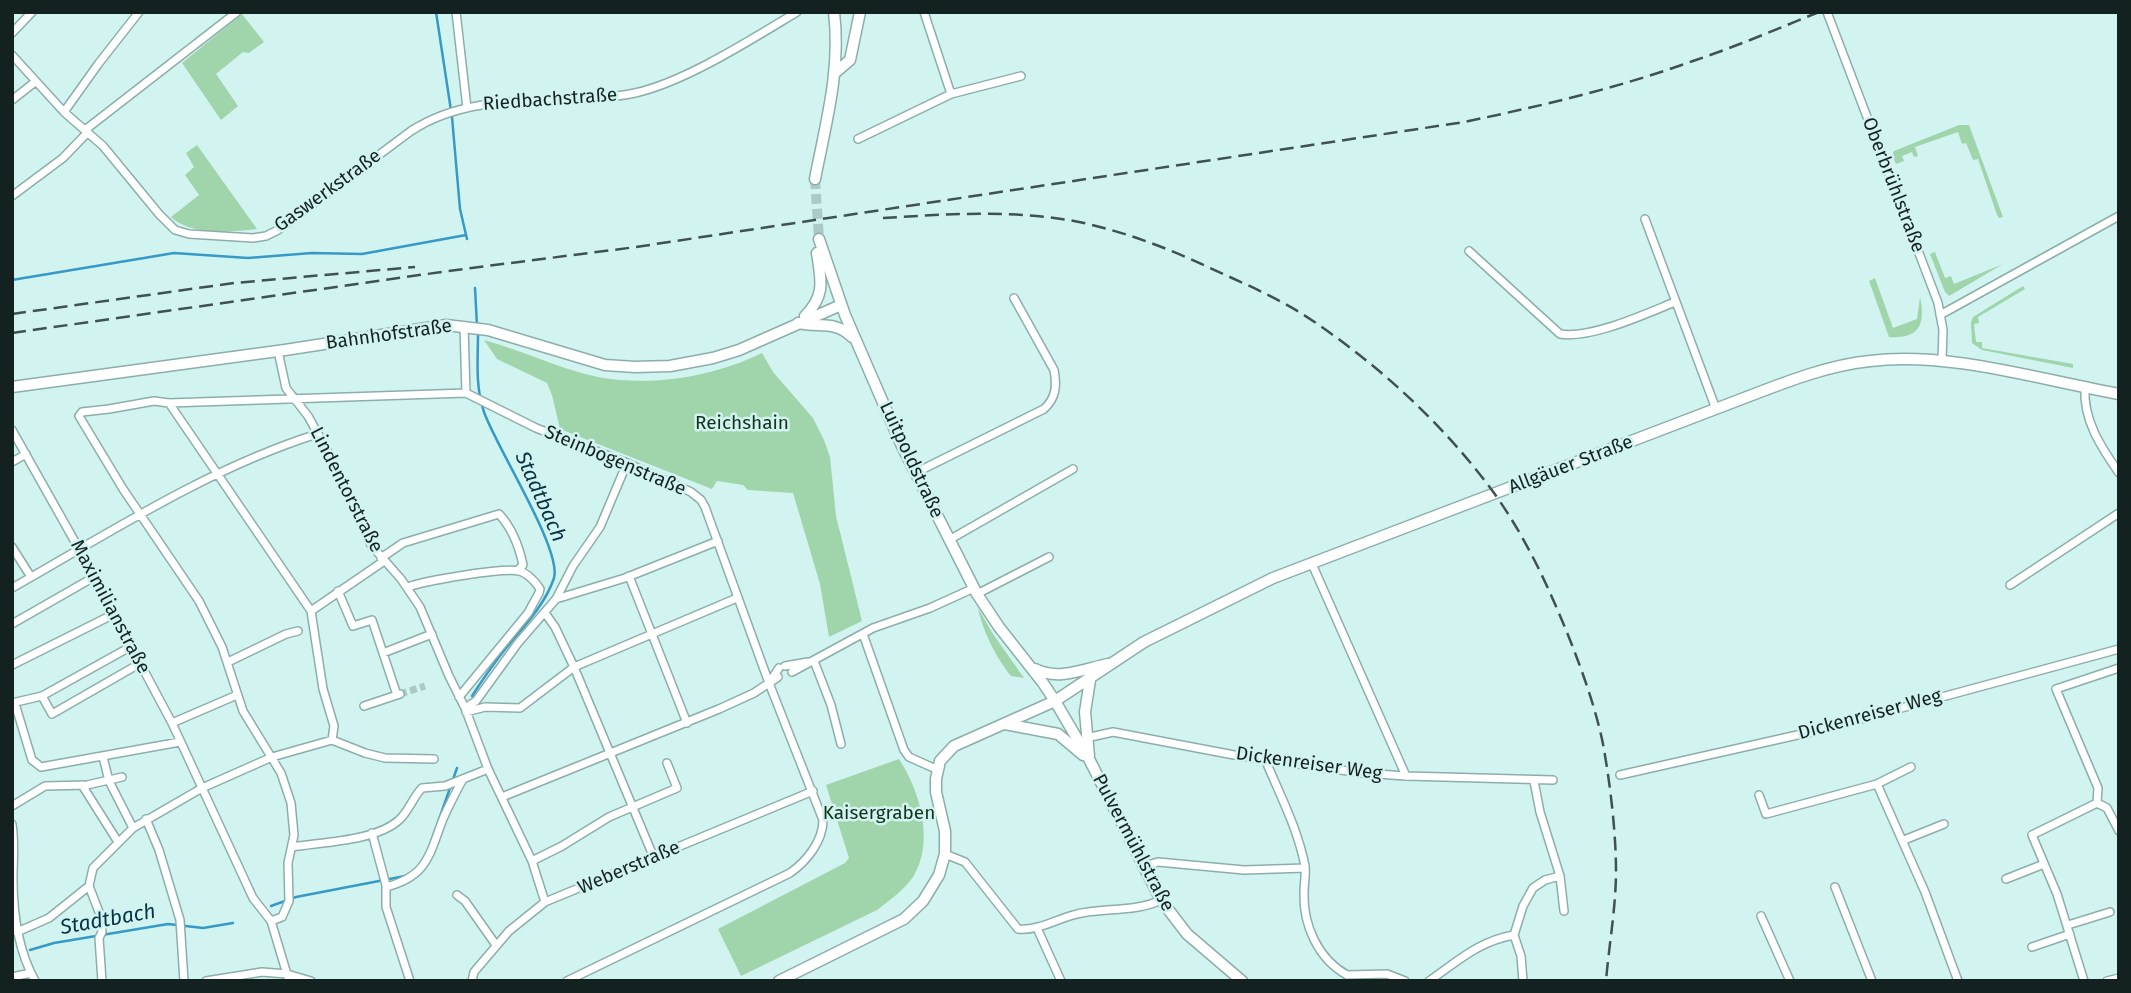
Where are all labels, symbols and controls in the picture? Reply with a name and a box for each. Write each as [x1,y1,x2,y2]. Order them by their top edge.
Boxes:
street label: Riedbachstraße [482,84,618,116]
street label: Oberbrühlstraße [1857,114,1929,256]
street label: Gaswerkstraße [270,145,386,237]
street label: Bahnhofstraße [325,315,453,355]
street label: Luitpoldstraße [874,398,948,522]
park label: Reichshain [695,413,789,435]
street label: Steinbogenstraße [541,421,689,501]
street label: Lindentorstraße [305,423,387,557]
street label: Allgäuer Straße [1506,431,1636,499]
water label: Stadtbach [509,448,571,546]
street label: Maximilianstraße [65,536,155,678]
street label: Dickenreiser Weg [1796,685,1944,745]
street label: Dickenreiser Weg [1234,742,1384,786]
street label: Pulvermühlstraße [1087,770,1179,916]
park label: Kaisergraben [823,803,935,825]
street label: Weberstraße [574,836,684,900]
water label: Stadtbach [58,899,158,941]

